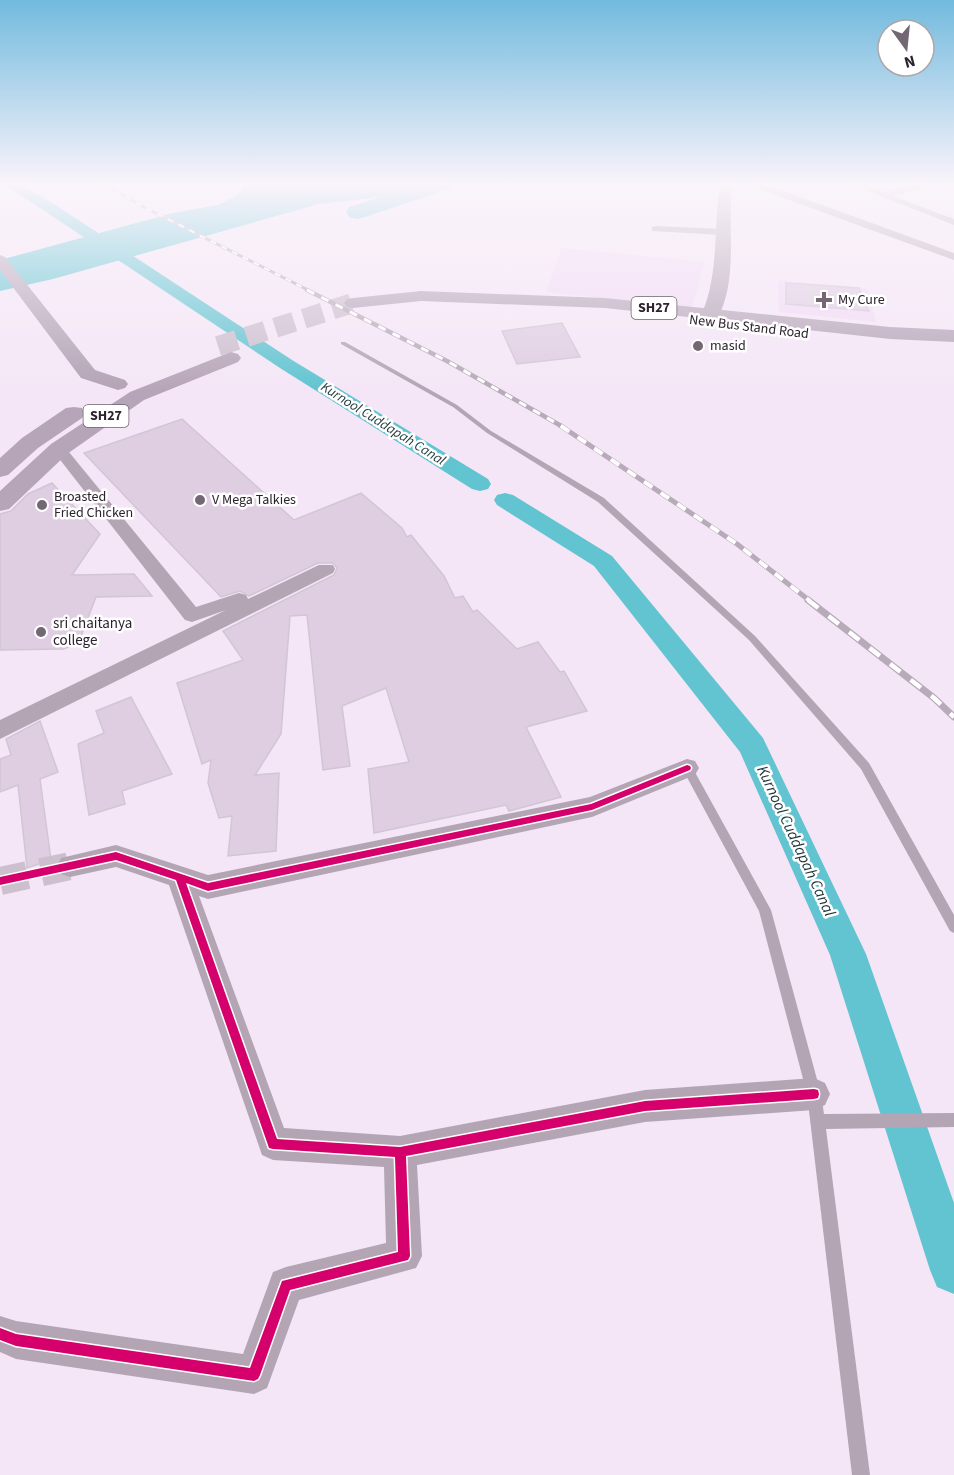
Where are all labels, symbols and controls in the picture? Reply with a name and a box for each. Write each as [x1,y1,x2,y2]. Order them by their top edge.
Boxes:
north arrow [876,18,936,78]
text: N [902,50,918,74]
place label: My Cure [838,290,885,310]
marker: My Cure [815,291,833,309]
road number: SH27 [632,297,676,319]
street label: New Bus Stand Road [688,310,810,344]
place label: masid [710,336,746,356]
marker: masid [691,339,705,353]
water label: Kurnool Cuddapah Canal [317,377,450,471]
road number: SH27 [84,405,128,427]
place label: Broasted Fried Chicken [54,487,133,523]
place label: V Mega Talkies [212,490,296,510]
marker: V Mega Talkies [193,493,207,507]
marker: Broasted Fried Chicken [35,498,49,512]
place label: sri chaitanya college [53,613,132,651]
marker: sri chaitanya college [34,625,48,639]
water label: Kurnool Cuddapah Canal [751,762,841,920]

